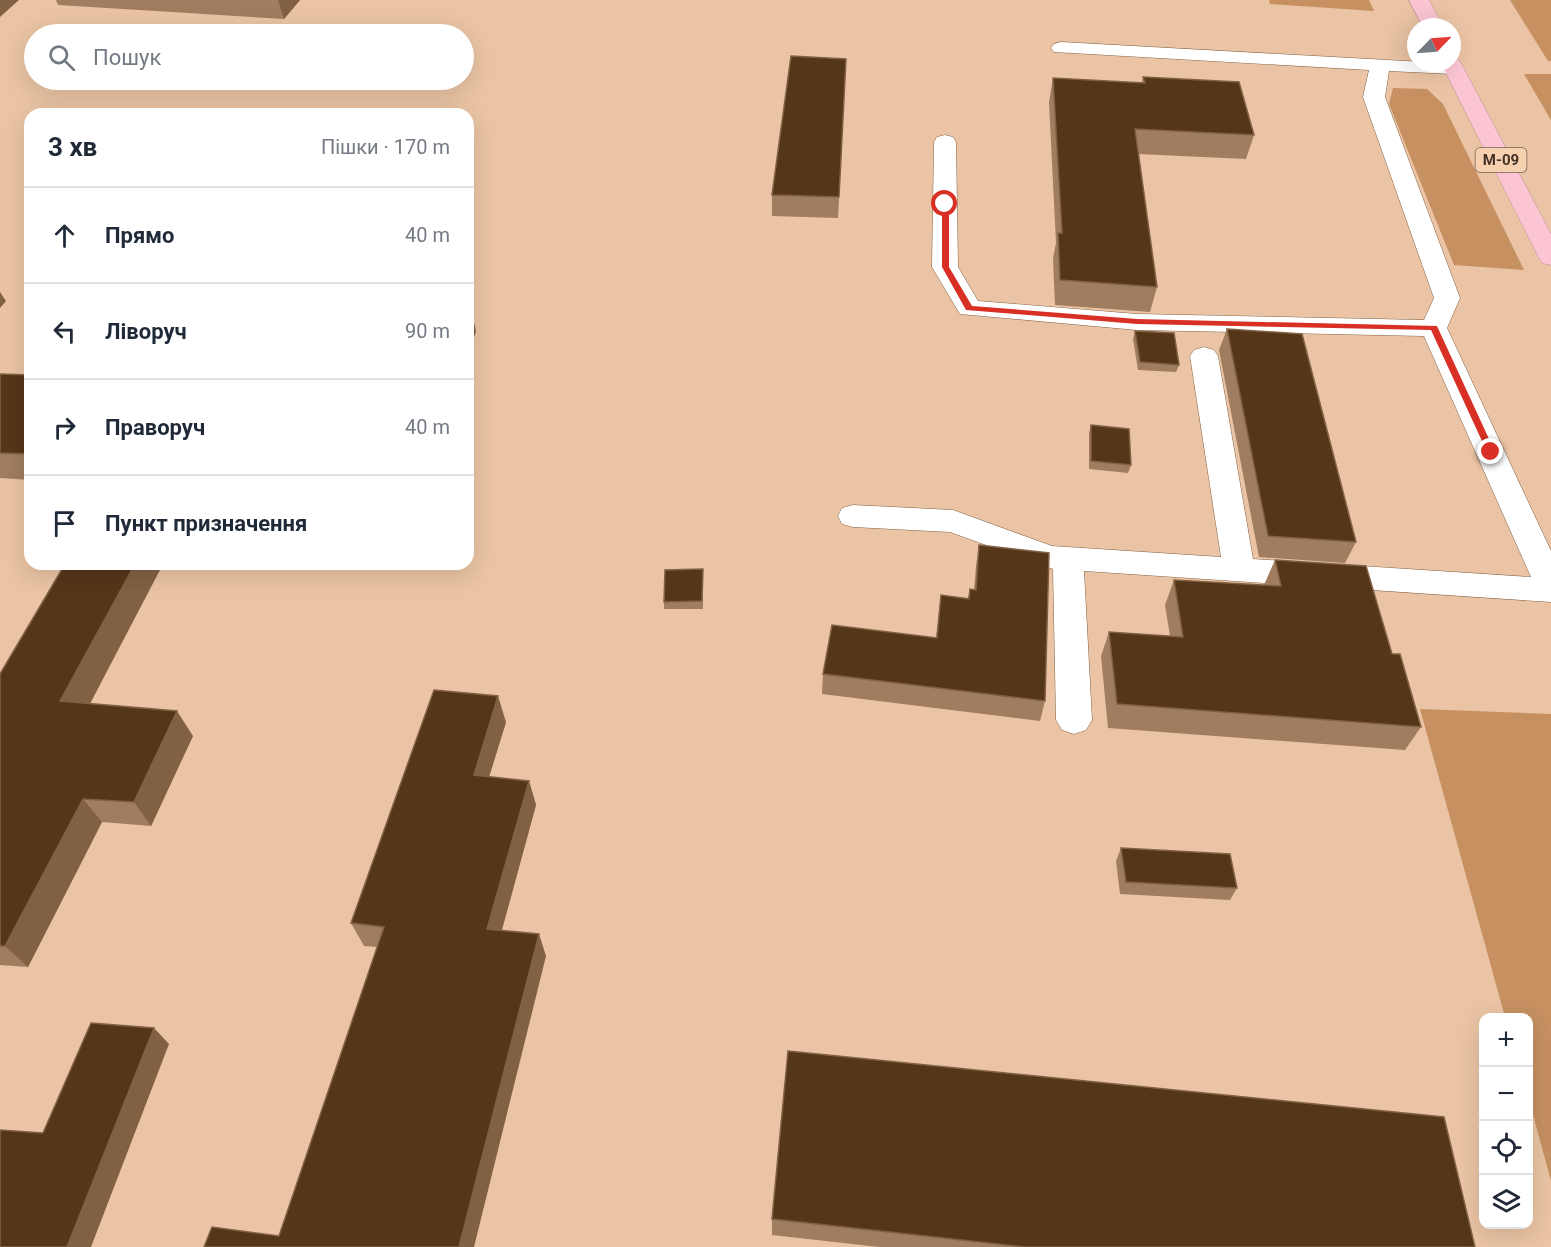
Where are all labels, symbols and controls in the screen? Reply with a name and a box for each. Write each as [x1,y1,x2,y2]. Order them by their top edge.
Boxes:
north arrow [1407,18,1461,72]
search box [24,24,474,90]
icon: search [45,41,78,74]
text: Пошук [93,45,161,70]
text: 3 хв [48,132,97,162]
text: Пішки · 170 m [321,135,450,159]
road number: М-09 [1476,148,1526,172]
route start [931,190,957,216]
icon: ahead [48,219,81,252]
text: Прямо [105,223,174,248]
text: 40 m [405,223,450,247]
icon: left [48,315,81,348]
text: Ліворуч [105,319,187,344]
text: 90 m [405,319,450,343]
icon: right [48,411,81,444]
text: Праворуч [105,415,205,440]
text: 40 m [405,415,450,439]
route end [1477,438,1503,464]
icon: arrive [48,507,81,540]
text: Пункт призначення [105,511,307,536]
map controls [1479,1013,1533,1229]
button: + [1479,1013,1533,1067]
button: − [1479,1067,1533,1121]
button: locate [1479,1121,1533,1175]
button: layers [1479,1175,1533,1229]

